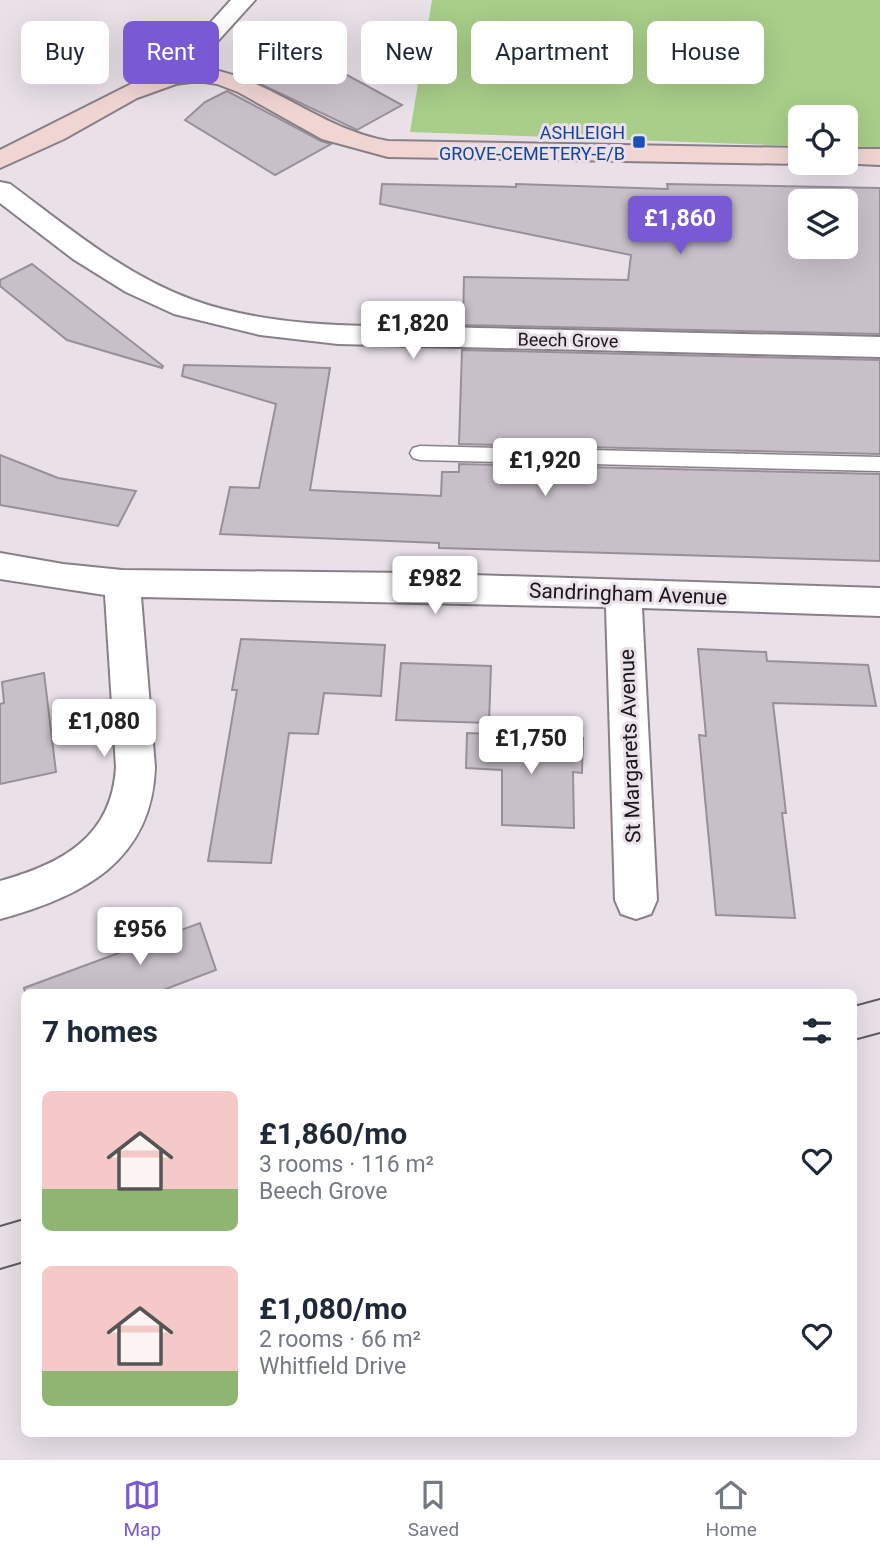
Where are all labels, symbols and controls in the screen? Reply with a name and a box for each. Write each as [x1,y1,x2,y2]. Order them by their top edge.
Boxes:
chip: Buy [21,21,109,84]
chip: Rent [123,21,219,84]
chip: Filters [233,21,347,84]
chip: New [361,21,457,84]
chip: Apartment [471,21,633,84]
chip: House [647,21,764,84]
map controls [788,105,858,259]
button: locate [788,105,858,175]
place label: ASHLEIGH GROVE-CEMETERY-E/B [439,122,625,164]
marker: ASHLEIGH GROVE-CEMETERY-E/B [631,134,647,150]
button: layers [788,189,858,259]
pin: £1,860 [623,196,737,256]
text: £1,860 [644,205,716,232]
pin: £1,820 [356,302,470,361]
text: £1,820 [377,310,449,337]
street label: Beech Grove [518,329,618,351]
pin: £1,920 [488,438,602,498]
text: £1,920 [509,447,581,474]
pin: £982 [394,556,476,616]
text: £982 [408,565,462,592]
street label: Sandringham Avenue [529,579,727,609]
street label: St Margarets Avenue [615,649,645,843]
pin: £1,080 [47,700,161,759]
text: £1,080 [68,708,140,735]
pin: £1,750 [474,716,588,776]
text: £1,750 [495,725,567,752]
pin: £956 [99,908,181,967]
text: £956 [113,916,167,943]
icon: filters [798,1012,836,1050]
text: 7 homes [42,1014,158,1049]
text: £1,860/mo [259,1116,407,1151]
icon: home [98,1119,182,1203]
icon: heart [798,1142,836,1180]
text: 3 rooms · 116 m² [259,1151,434,1178]
text: Beech Grove [259,1178,388,1205]
text: £1,080/mo [259,1291,407,1326]
icon: home [98,1294,182,1378]
icon: heart [798,1317,836,1355]
text: 2 rooms · 66 m² [259,1326,421,1353]
text: Whitfield Drive [259,1353,406,1380]
tab: Map [123,1476,161,1541]
tab: Saved [408,1476,459,1541]
tab: Home [706,1476,757,1541]

